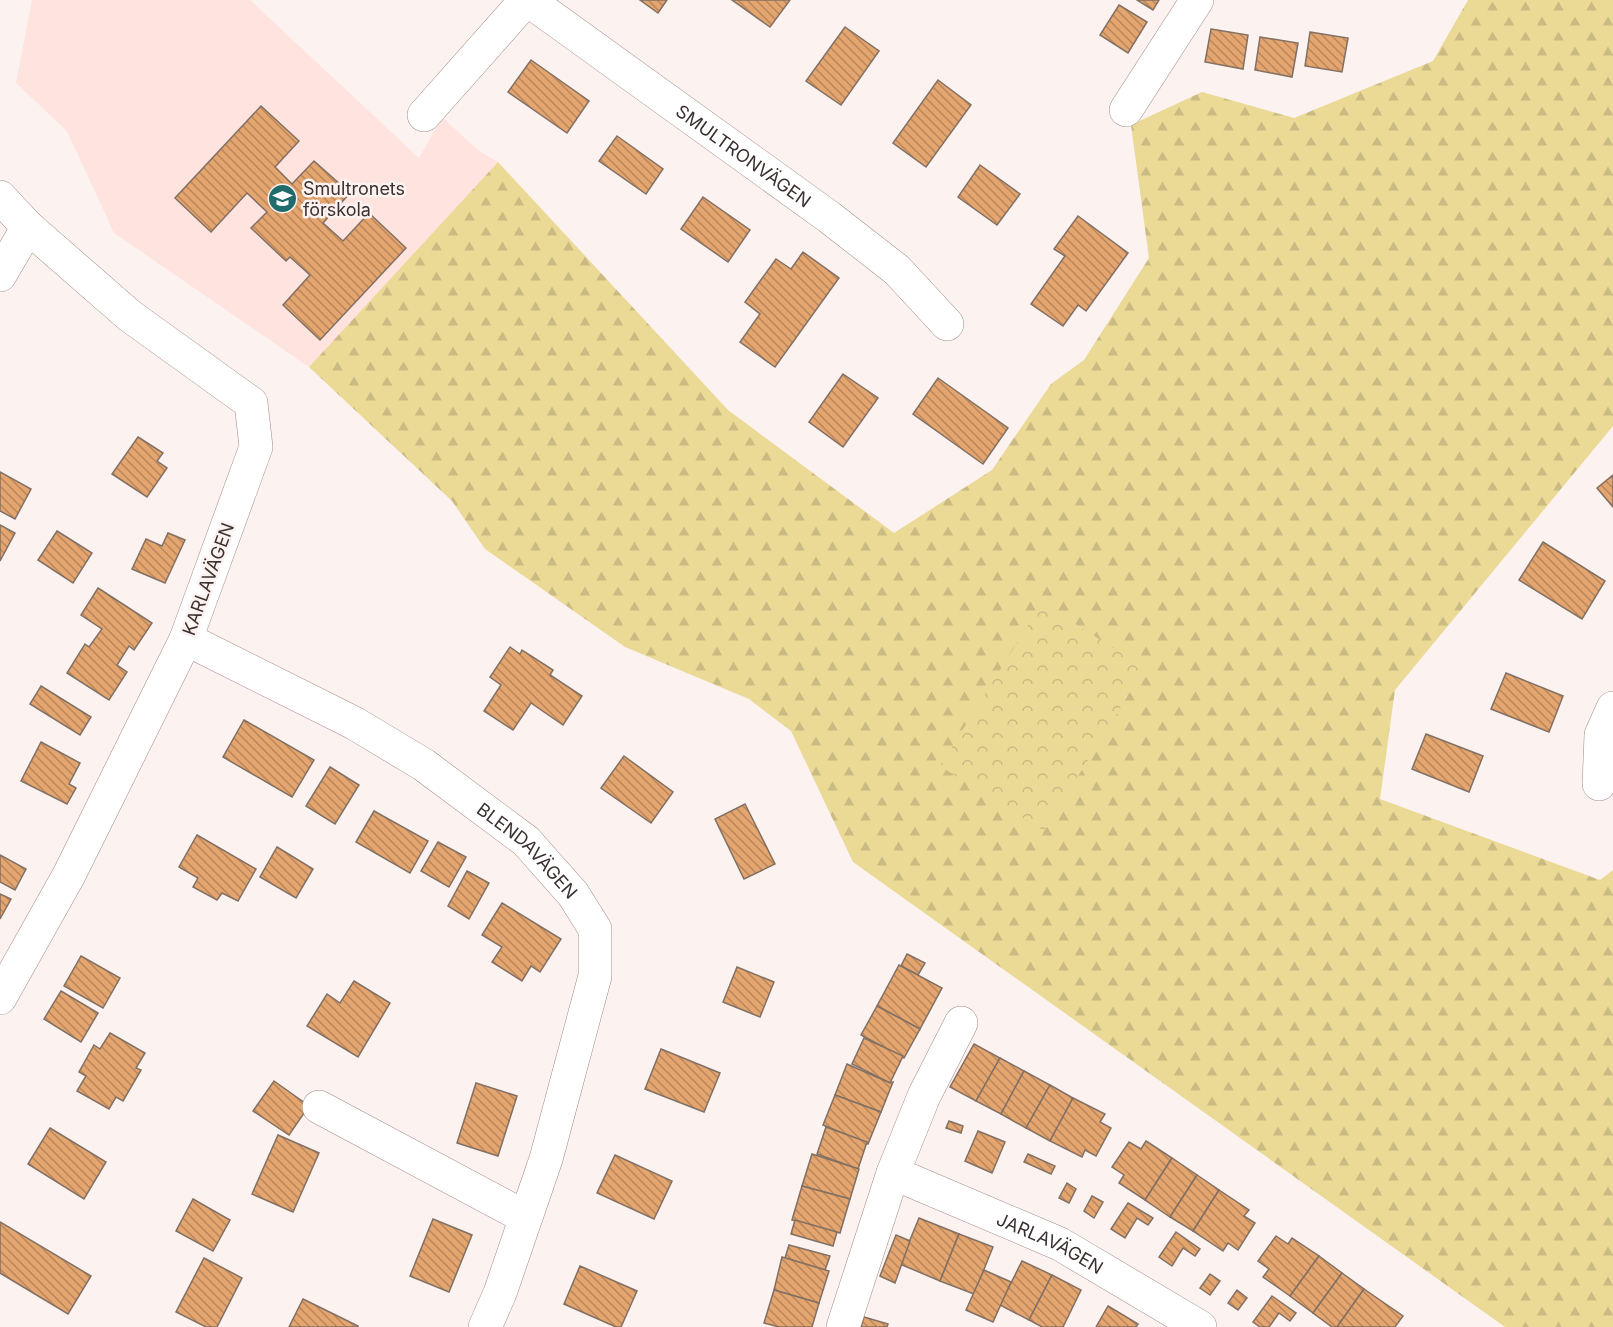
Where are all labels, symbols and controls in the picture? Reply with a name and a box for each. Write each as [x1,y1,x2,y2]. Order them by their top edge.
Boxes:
street label: SMULTRONVÄGEN [672,100,815,211]
place label: Smultronets förskola [303,178,405,220]
school or university icon: Smultronets förskola [266,182,298,214]
street label: KARLAVÄGEN [177,520,238,638]
street label: BLENDAVÄGEN [473,798,582,902]
street label: JARLAVÄGEN [994,1208,1107,1278]

